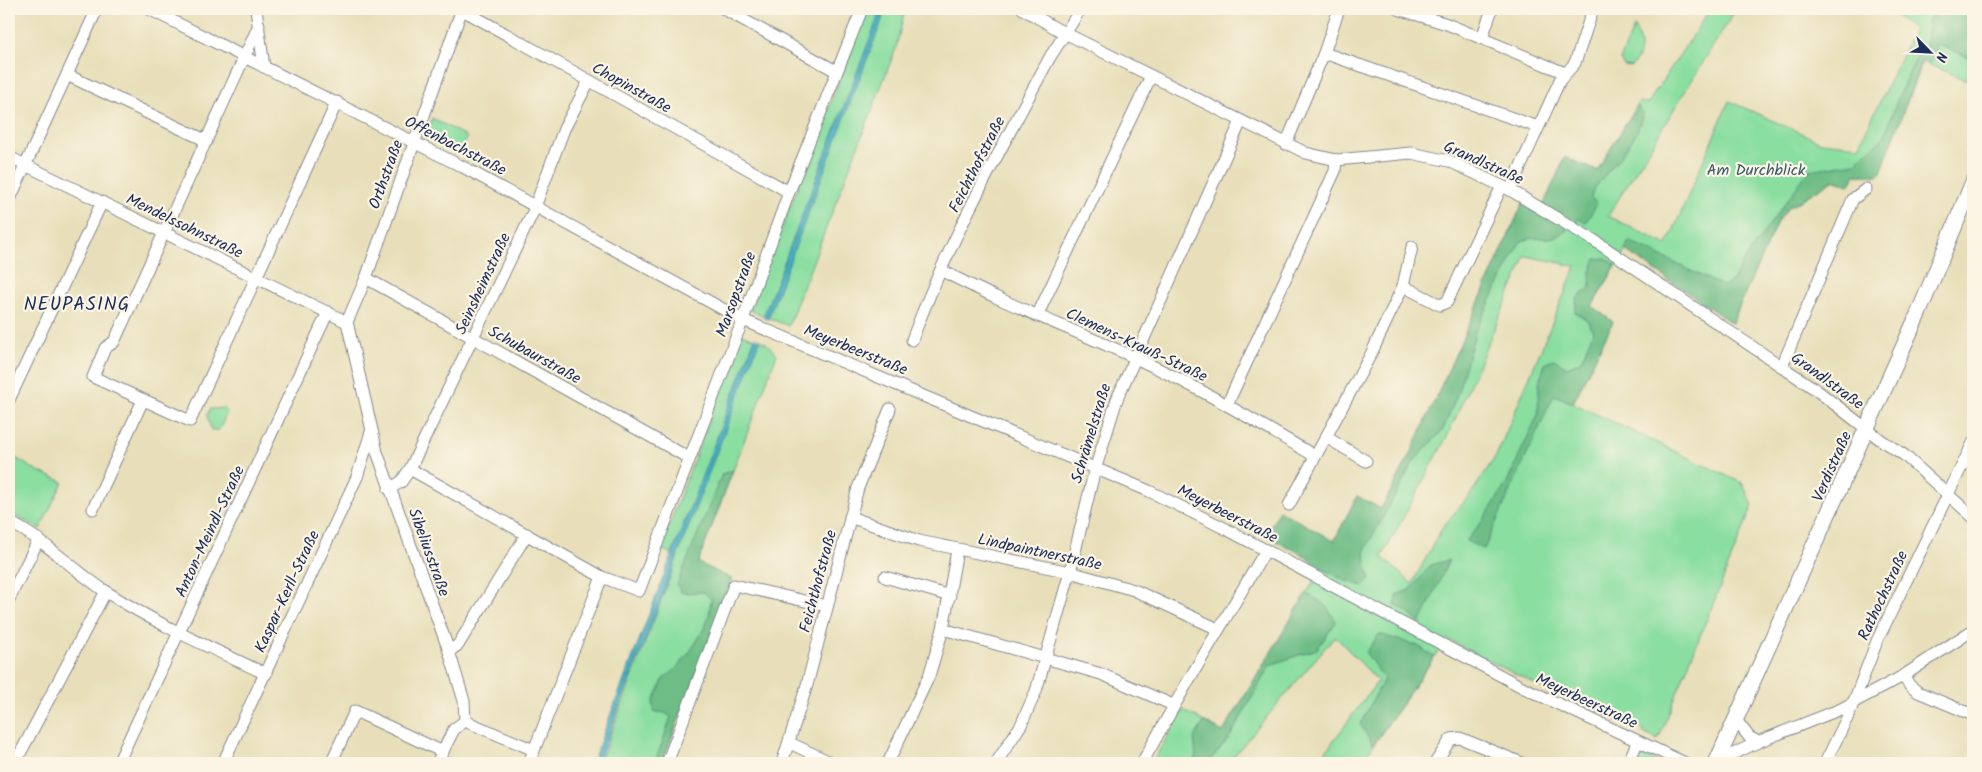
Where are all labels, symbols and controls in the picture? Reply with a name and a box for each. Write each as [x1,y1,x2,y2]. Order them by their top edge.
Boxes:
north arrow [1904,28,1954,78]
text: N [1929,48,1953,66]
street label: Chopinstraße [587,56,676,121]
street label: Offenbachstraße [400,110,511,183]
street label: Feichthofstraße [942,112,1012,217]
street label: Grandlstraße [1439,135,1527,192]
street label: Orthstraße [362,136,411,213]
park label: Am Durchblick [1707,158,1806,183]
street label: Mendelssohnstraße [121,187,247,266]
street label: Seinsheimstraße [449,229,518,339]
street label: Marsopstraße [709,248,763,341]
district label: NEUPASING [24,290,130,320]
street label: Clemens-Krauß-Straße [1061,301,1211,389]
street label: Meyerbeerstraße [800,318,911,383]
street label: Schubaurstraße [483,319,585,391]
street label: Grandlstraße [1785,346,1869,416]
street label: Schrämelstraße [1064,380,1118,486]
street label: Verdistraße [1806,427,1859,506]
street label: Anton-Meindl-Straße [169,462,252,602]
street label: Meyerbeerstraße [1173,478,1282,551]
street label: Sibeliusstraße [401,505,456,600]
street label: Kaspar-Kerll-Straße [248,526,327,657]
street label: Feichthofstraße [793,527,844,636]
street label: Lindpaintnerstraße [975,527,1104,578]
street label: Rathochstraße [1852,546,1915,645]
street label: Meyerbeerstraße [1531,667,1642,736]

